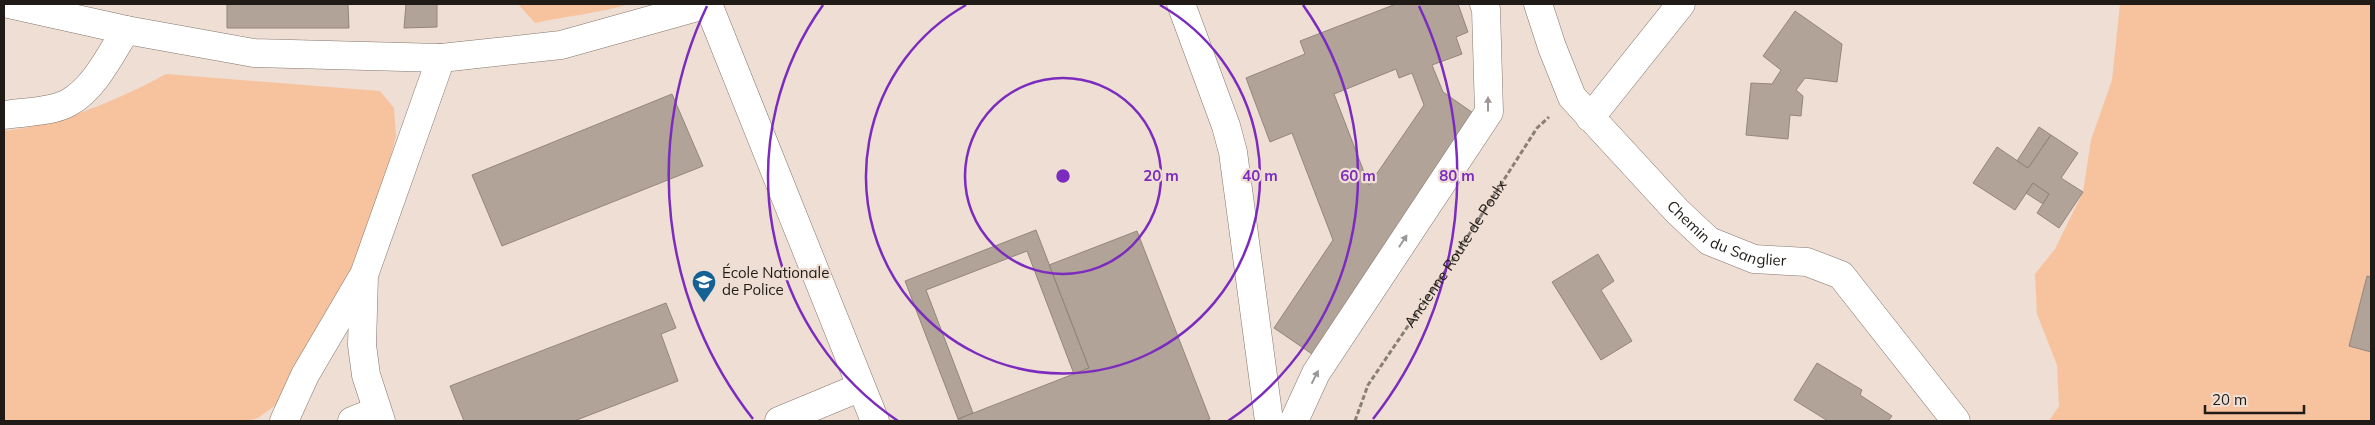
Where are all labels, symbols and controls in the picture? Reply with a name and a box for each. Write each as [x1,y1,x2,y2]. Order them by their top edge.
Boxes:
one-way arrow [1484,96,1492,112]
text: 20 m [1143,166,1179,185]
text: 40 m [1242,166,1278,185]
text: 60 m [1340,166,1376,185]
text: 80 m [1439,166,1475,185]
centre of rings [1054,167,1072,185]
street label: Ancienne Route de Poulx [1400,176,1510,331]
street label: Chemin du Sanglier [1663,196,1787,270]
one-way arrow [1398,234,1408,248]
place label: École Nationale de Police [722,263,829,299]
school or university icon: École Nationale de Police [691,269,717,303]
one-way arrow [1311,370,1319,384]
scale bar [2205,382,2304,414]
text: 20 m [2212,390,2247,409]

